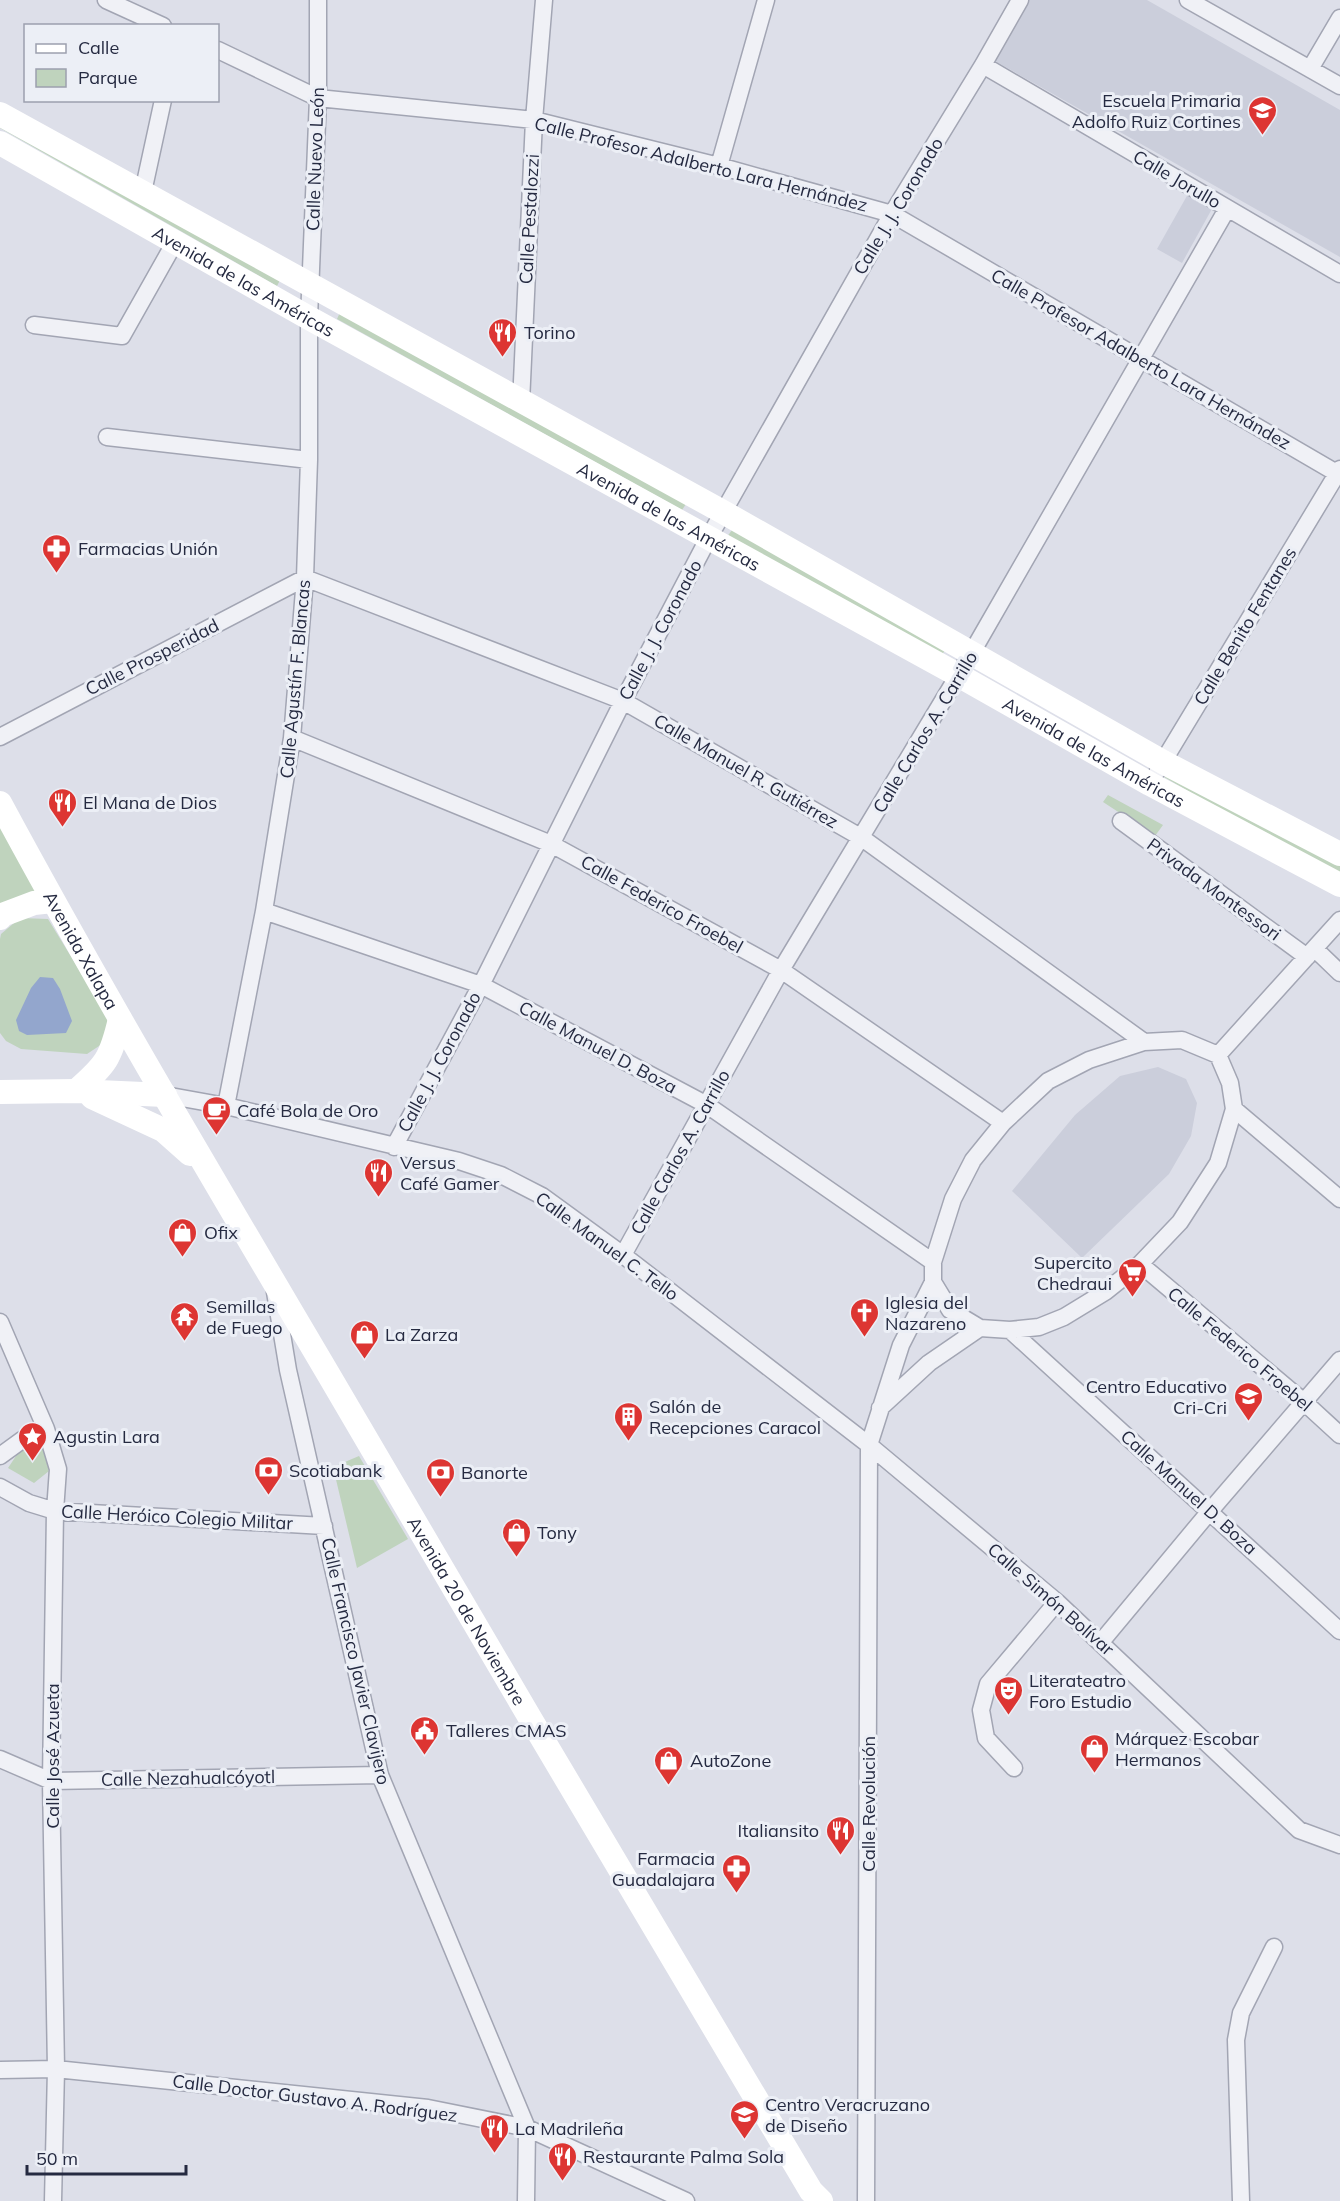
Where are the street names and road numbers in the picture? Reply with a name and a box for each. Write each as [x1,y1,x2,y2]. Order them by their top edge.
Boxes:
street label: Calle Nuevo León [301,87,329,231]
street label: Calle Profesor Adalberto Lara Hernández [532,111,870,217]
street label: Calle J. J. Coronado [848,133,948,279]
street label: Calle Jorullo [1129,145,1225,213]
street label: Calle Pestalozzi [514,153,544,285]
street label: Avenida de las Américas [149,220,339,341]
street label: Calle Profesor Adalberto Lara Hernández [987,263,1295,455]
street label: Avenida de las Américas [573,456,765,576]
street label: Calle Benito Fentanes [1189,543,1301,709]
street label: Calle J. J. Coronado [613,556,707,704]
street label: Calle Agustín F. Blancas [275,578,315,780]
street label: Calle Prosperidad [81,613,223,701]
street label: Calle Carlos A. Carrillo [868,647,982,817]
street label: Avenida de las Américas [999,691,1189,812]
street label: Calle Manuel R. Gutiérrez [650,709,842,833]
street label: Privada Montessori [1142,833,1286,945]
street label: Calle Federico Froebel [577,850,747,958]
street label: Avenida Xalapa [39,887,124,1013]
street label: Calle J. J. Coronado [392,988,486,1136]
street label: Calle Manuel D. Boza [515,996,681,1098]
street label: Calle Carlos A. Carrillo [625,1066,735,1238]
street label: Calle Manuel C. Tello [531,1186,683,1306]
street label: Calle Federico Froebel [1163,1282,1317,1416]
street label: Calle Manuel D. Boza [1116,1425,1262,1559]
street label: Calle Heróico Colegio Militar [60,1499,294,1535]
street label: Avenida 20 de Noviembre [403,1512,531,1709]
street label: Calle Francisco Javier Clavijero [316,1535,396,1787]
street label: Calle Simón Bolívar [983,1538,1119,1661]
street label: Calle José Azueta [41,1683,64,1829]
street label: Calle Revolución [857,1736,880,1872]
street label: Calle Nezahualcóyotl [101,1765,275,1791]
street label: Calle Doctor Gustavo A. Rodríguez [171,2069,459,2127]

